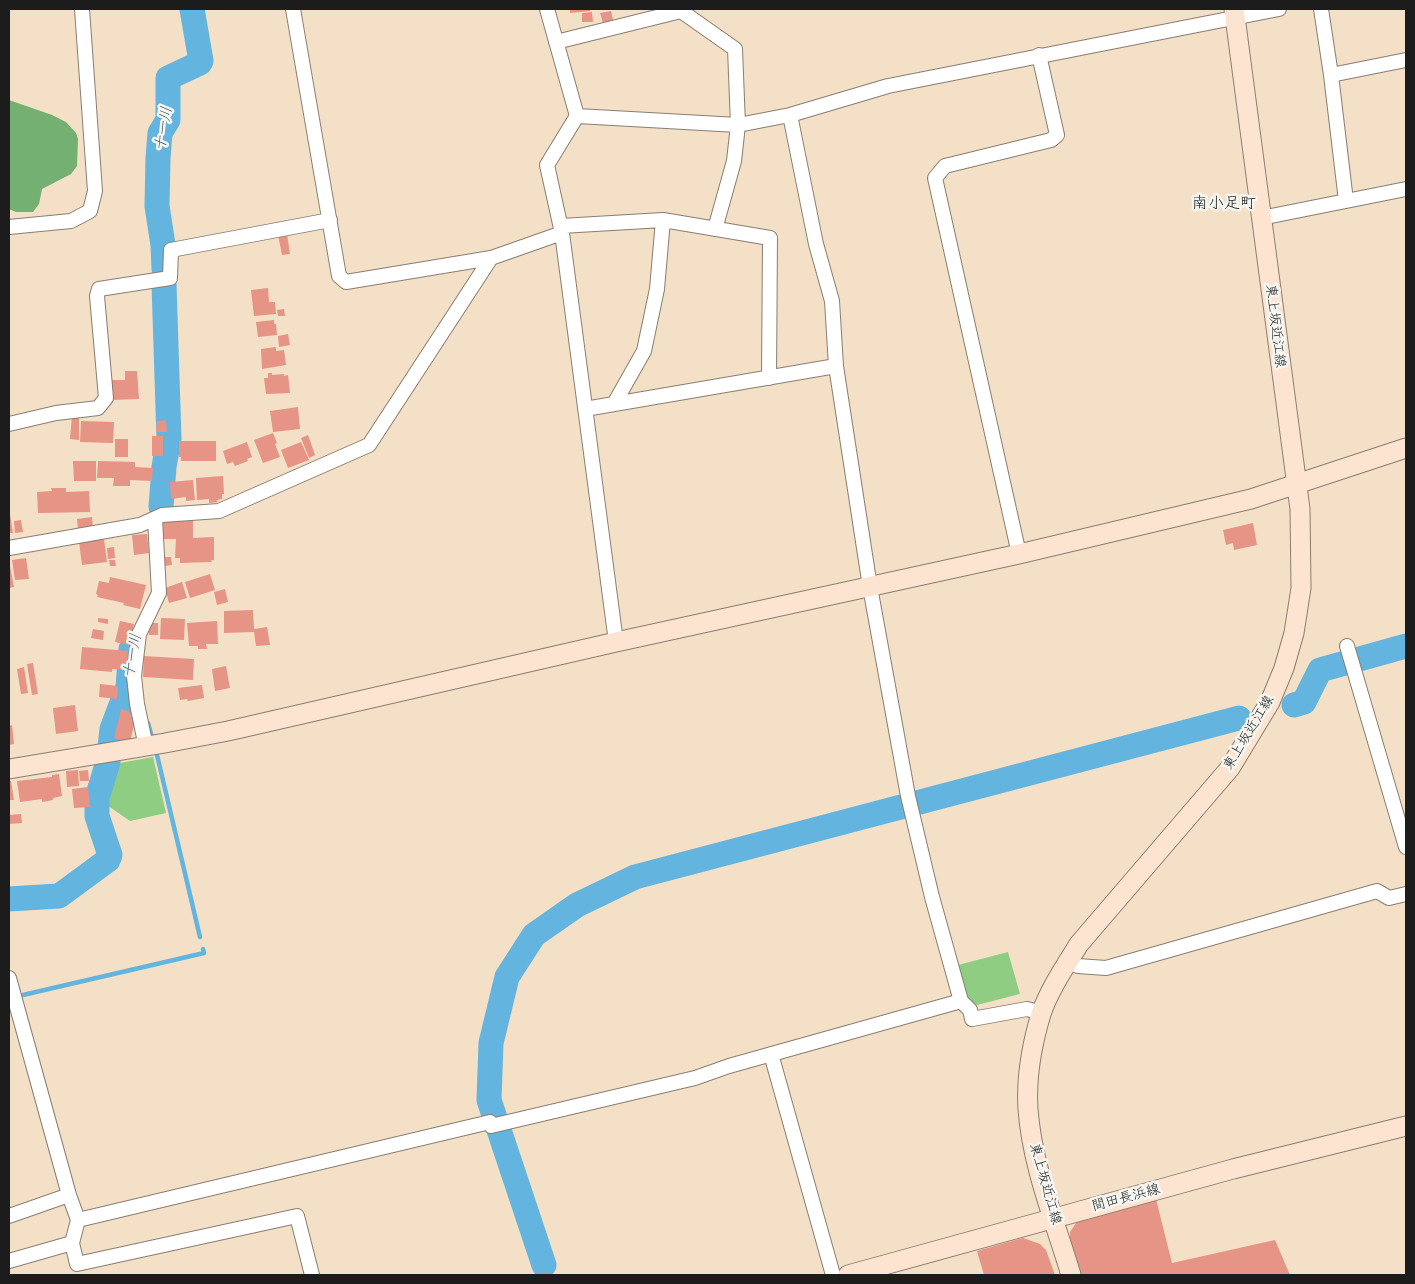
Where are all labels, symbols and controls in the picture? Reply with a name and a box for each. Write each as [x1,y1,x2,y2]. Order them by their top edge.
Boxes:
water label: 十一川 [152,105,176,153]
district label: 南小足町 [1192,194,1256,214]
street label: 東上坂近江線 [1262,283,1288,369]
water label: 十一川 [120,632,146,680]
street label: 東上坂近江線 [1220,693,1278,773]
street label: 東上坂近江線 [1025,1141,1065,1227]
street label: 間田長浜線 [1090,1181,1162,1215]

